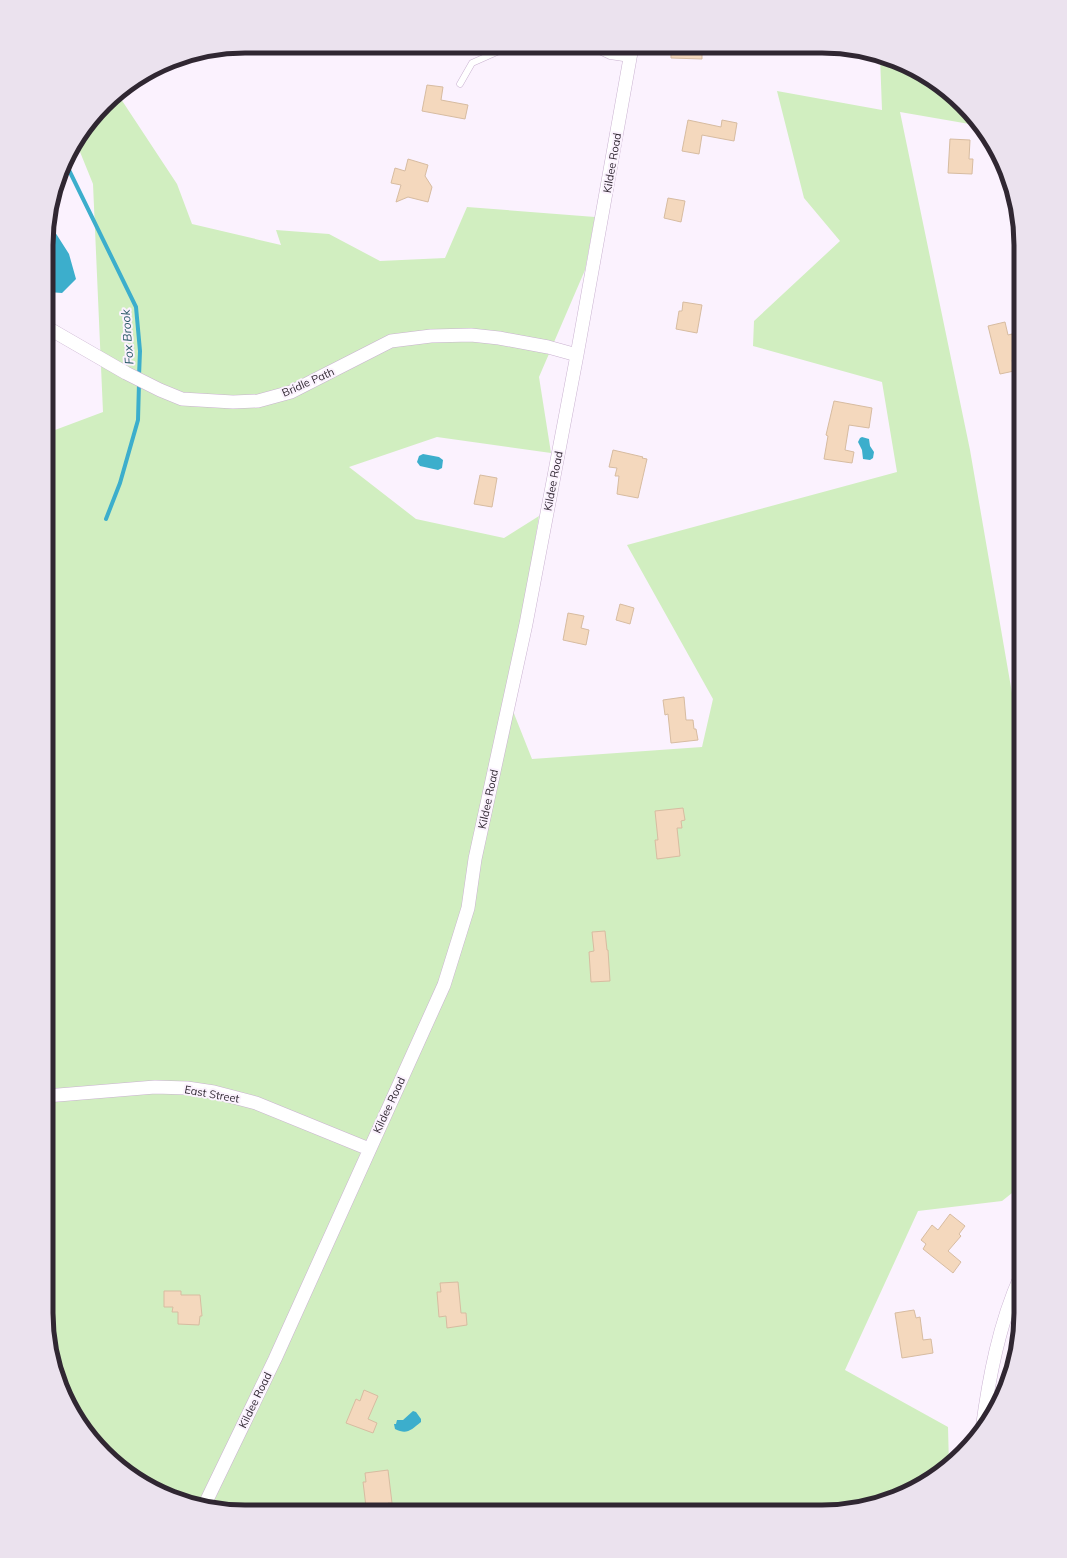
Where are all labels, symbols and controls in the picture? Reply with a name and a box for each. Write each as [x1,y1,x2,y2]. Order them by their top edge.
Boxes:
street label: Kildee Road [600,132,624,194]
water label: Fox Brook [118,308,136,365]
street label: Bridle Path [280,364,336,400]
street label: Kildee Road [540,450,566,512]
street label: Kildee Road [475,768,501,830]
street label: Kildee Road [370,1075,408,1135]
street label: East Street [183,1082,241,1106]
street label: Kildee Road [235,1370,275,1430]

